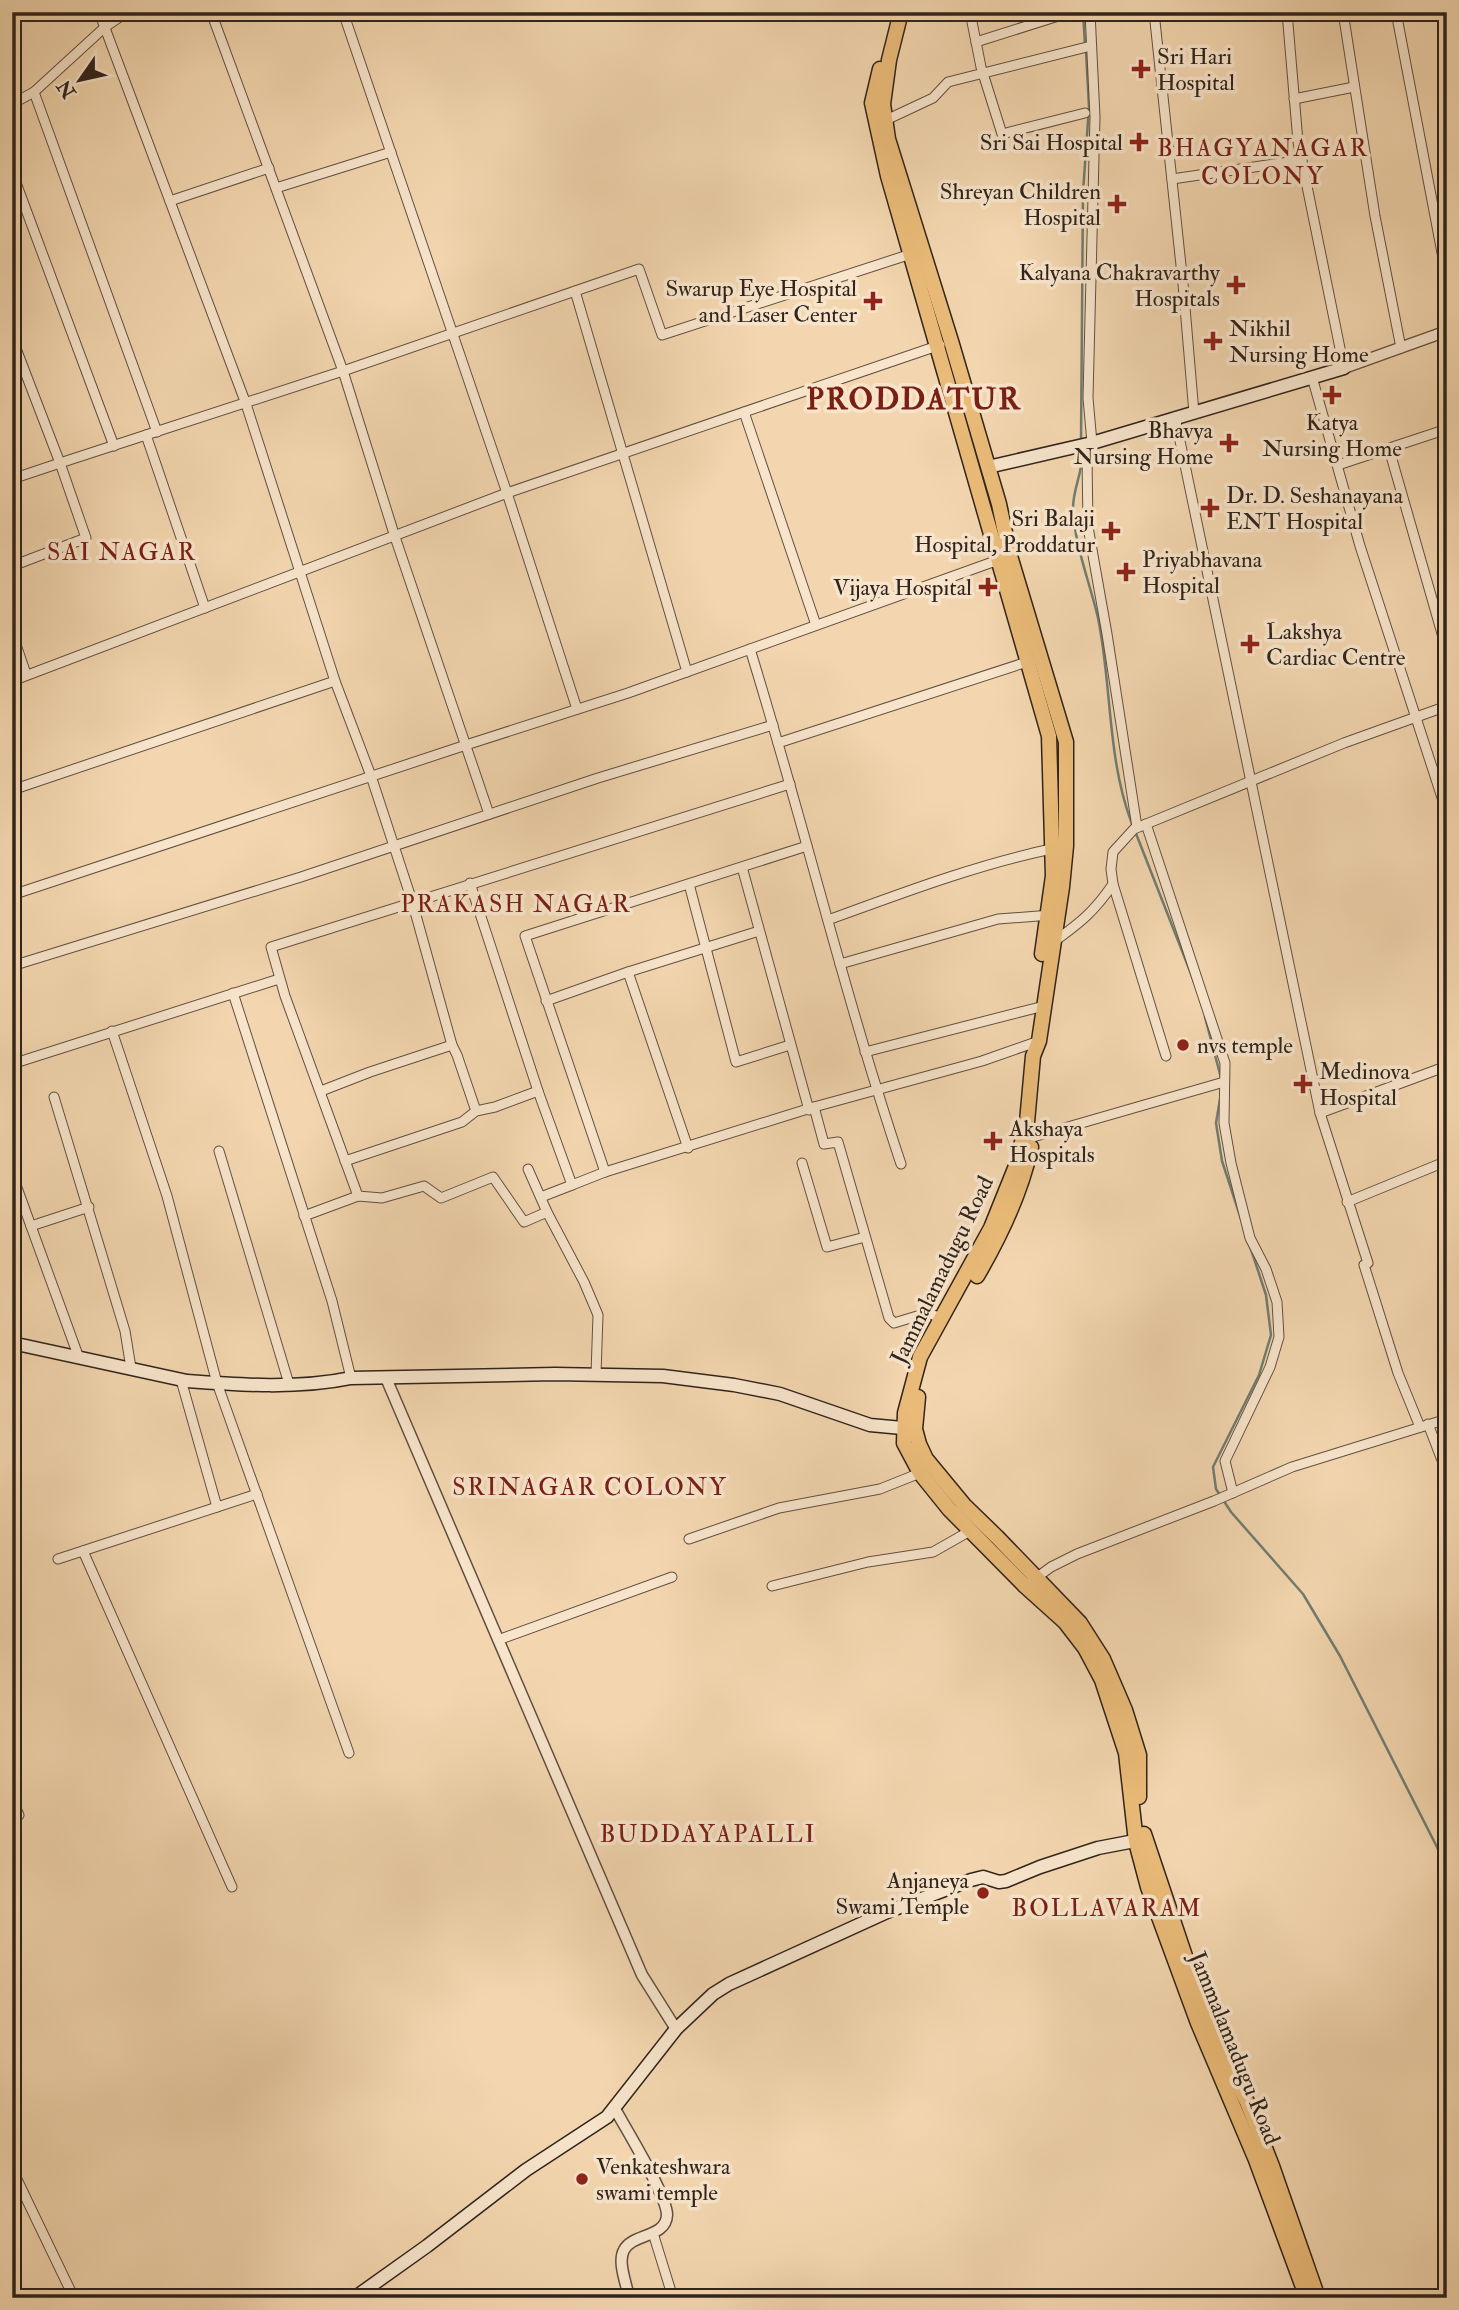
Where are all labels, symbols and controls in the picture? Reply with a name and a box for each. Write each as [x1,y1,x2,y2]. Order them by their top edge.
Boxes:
place label: Sri Hari Hospital [1157,42,1235,98]
north arrow [46,46,116,116]
marker: Sri Hari Hospital [1131,59,1151,79]
text: N [51,74,82,104]
place label: Sri Sai Hospital [980,128,1123,158]
marker: Sri Sai Hospital [1129,132,1149,152]
district label: BHAGYANAGAR COLONY [1157,133,1369,192]
place label: Shreyan Children Hospital [940,177,1101,233]
marker: Shreyan Children Hospital [1107,194,1127,214]
place label: Kalyana Chakravarthy Hospitals [1019,258,1221,314]
place label: Swarup Eye Hospital and Laser Center [665,274,857,329]
marker: Kalyana Chakravarthy Hospitals [1226,275,1246,295]
marker: Swarup Eye Hospital and Laser Center [863,291,883,311]
place label: Nikhil Nursing Home [1229,314,1369,369]
marker: Nikhil Nursing Home [1203,331,1223,351]
district label: PRODDATUR [806,381,1022,418]
marker: Katya Nursing Home [1322,385,1342,405]
place label: Katya Nursing Home [1262,408,1402,463]
place label: Bhavya Nursing Home [1073,416,1214,471]
marker: Bhavya Nursing Home [1219,433,1239,453]
place label: Dr. D. Seshanayana ENT Hospital [1226,481,1404,537]
marker: Dr. D. Seshanayana ENT Hospital [1200,498,1220,518]
place label: Sri Balaji Hospital, Proddatur [914,504,1095,560]
marker: Sri Balaji Hospital, Proddatur [1101,521,1121,541]
district label: SAI NAGAR [47,537,197,568]
place label: Priyabhavana Hospital [1142,545,1263,601]
marker: Priyabhavana Hospital [1116,562,1136,582]
place label: Vijaya Hospital [833,573,972,603]
marker: Vijaya Hospital [978,577,998,597]
place label: Lakshya Cardiac Centre [1266,617,1406,672]
marker: Lakshya Cardiac Centre [1240,634,1260,654]
district label: PRAKASH NAGAR [400,889,632,920]
place label: nvs temple [1197,1031,1293,1061]
marker: nvs temple [1175,1037,1191,1053]
place label: Medinova Hospital [1319,1057,1410,1113]
marker: Medinova Hospital [1293,1074,1313,1094]
place label: Akshaya Hospitals [1008,1114,1095,1170]
marker: Akshaya Hospitals [983,1131,1003,1151]
street label: Jammalamadugu Road [883,1171,1000,1370]
district label: SRINAGAR COLONY [452,1472,728,1503]
district label: BUDDAYAPALLI [600,1819,816,1850]
place label: Anjaneya Swami Temple [836,1866,970,1922]
marker: Anjaneya Swami Temple [975,1885,991,1901]
district label: BOLLAVARAM [1012,1893,1202,1924]
street label: Jammalamadugu Road [1183,1946,1287,2149]
place label: Venkateshwara swami temple [596,2152,731,2208]
marker: Venkateshwara swami temple [574,2171,590,2187]

